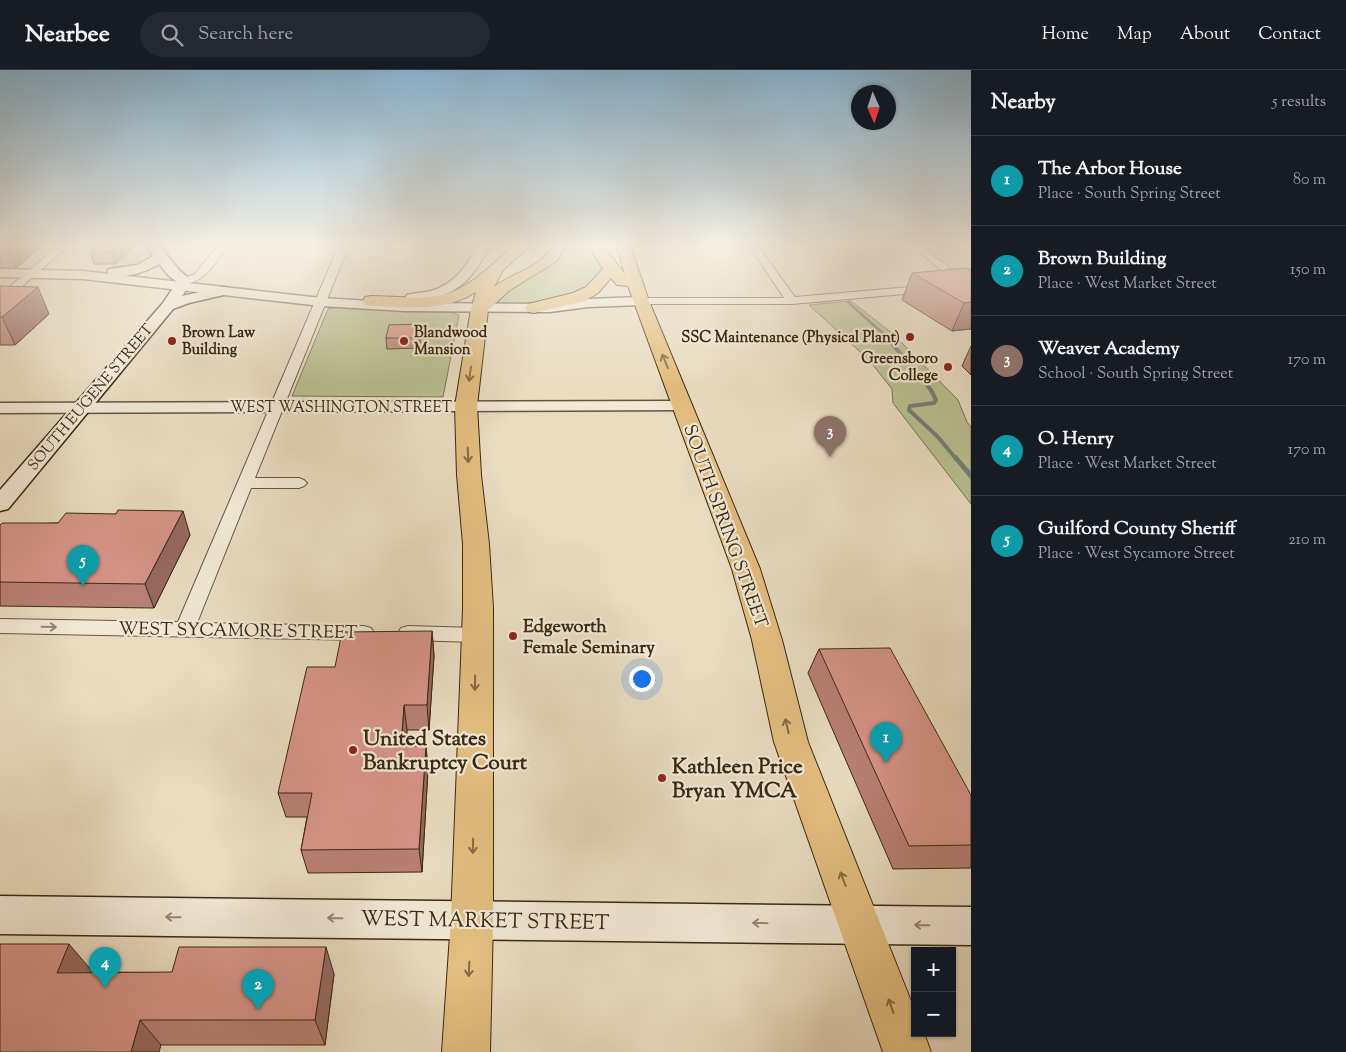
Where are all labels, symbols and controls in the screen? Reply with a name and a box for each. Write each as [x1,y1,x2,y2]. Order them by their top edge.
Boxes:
search box [140,12,490,57]
text: Nearbee [25,18,110,52]
icon: search [158,21,186,49]
text: Search here [198,21,293,48]
text: Home [1042,22,1089,48]
text: Map [1117,22,1152,48]
text: About [1180,22,1230,48]
text: Contact [1258,22,1321,48]
north arrow [851,85,896,130]
text: Nearby [991,88,1056,118]
text: 5 results [1272,91,1326,114]
text: The Arbor House [1038,156,1182,183]
text: 1 [1004,169,1010,192]
text: 80 m [1293,169,1326,192]
text: Place · South Spring Street [1038,183,1221,206]
text: Brown Building [1038,246,1166,273]
text: 2 [1003,259,1011,282]
text: 150 m [1290,259,1326,282]
text: Place · West Market Street [1038,273,1217,296]
street label: SOUTH EUGENE STREET [24,320,159,476]
place label: Brown Law Building [182,323,256,361]
place label: Blandwood Mansion [414,323,488,361]
place label: SSC Maintenance (Physical Plant) [681,328,900,349]
marker: SSC Maintenance (Physical Plant) [904,331,916,343]
marker: Brown Law Building [166,335,178,347]
marker: Blandwood Mansion [398,335,410,347]
text: Weaver Academy [1038,336,1180,363]
place label: Greensboro College [861,349,938,387]
text: 3 [1004,349,1010,372]
text: 170 m [1288,349,1326,372]
one-way arrow [659,354,669,369]
marker: Greensboro College [942,361,954,373]
text: School · South Spring Street [1038,363,1233,386]
one-way arrow [465,366,475,382]
street label: WEST WASHINGTON STREET [230,398,452,419]
pin: 3 [814,416,846,457]
street label: SOUTH SPRING STREET [675,421,773,632]
text: O. Henry [1038,426,1114,453]
text: 4 [1003,439,1011,462]
text: 170 m [1288,439,1326,462]
one-way arrow [463,446,472,462]
text: Place · West Market Street [1038,453,1217,476]
text: Guilford County Sheriff [1038,516,1236,543]
text: 5 [1004,529,1010,552]
text: 210 m [1288,529,1326,552]
text: Place · West Sycamore Street [1038,543,1235,566]
pin: 5 [67,545,99,586]
place label: Edgeworth Female Seminary [523,615,655,662]
street label: WEST SYCAMORE STREET [118,617,358,647]
one-way arrow [40,622,56,631]
marker: Edgeworth Female Seminary [507,630,519,642]
your location [629,666,655,692]
one-way arrow [470,675,480,691]
one-way arrow [782,719,791,735]
pin: 1 [870,722,902,763]
place label: United States Bankruptcy Court [363,725,528,779]
marker: United States Bankruptcy Court [347,744,359,756]
place label: Kathleen Price Bryan YMCA [672,753,803,807]
marker: Kathleen Price Bryan YMCA [656,772,668,784]
one-way arrow [468,838,477,854]
one-way arrow [838,872,847,887]
street label: WEST MARKET STREET [360,905,610,939]
one-way arrow [165,912,181,921]
one-way arrow [328,914,344,923]
one-way arrow [752,918,768,928]
one-way arrow [915,920,931,930]
pin: 4 [89,947,121,988]
map controls [911,947,956,1037]
button: + [911,947,956,992]
one-way arrow [465,961,474,977]
pin: 2 [242,969,274,1010]
button: − [911,992,956,1037]
one-way arrow [886,999,895,1014]

